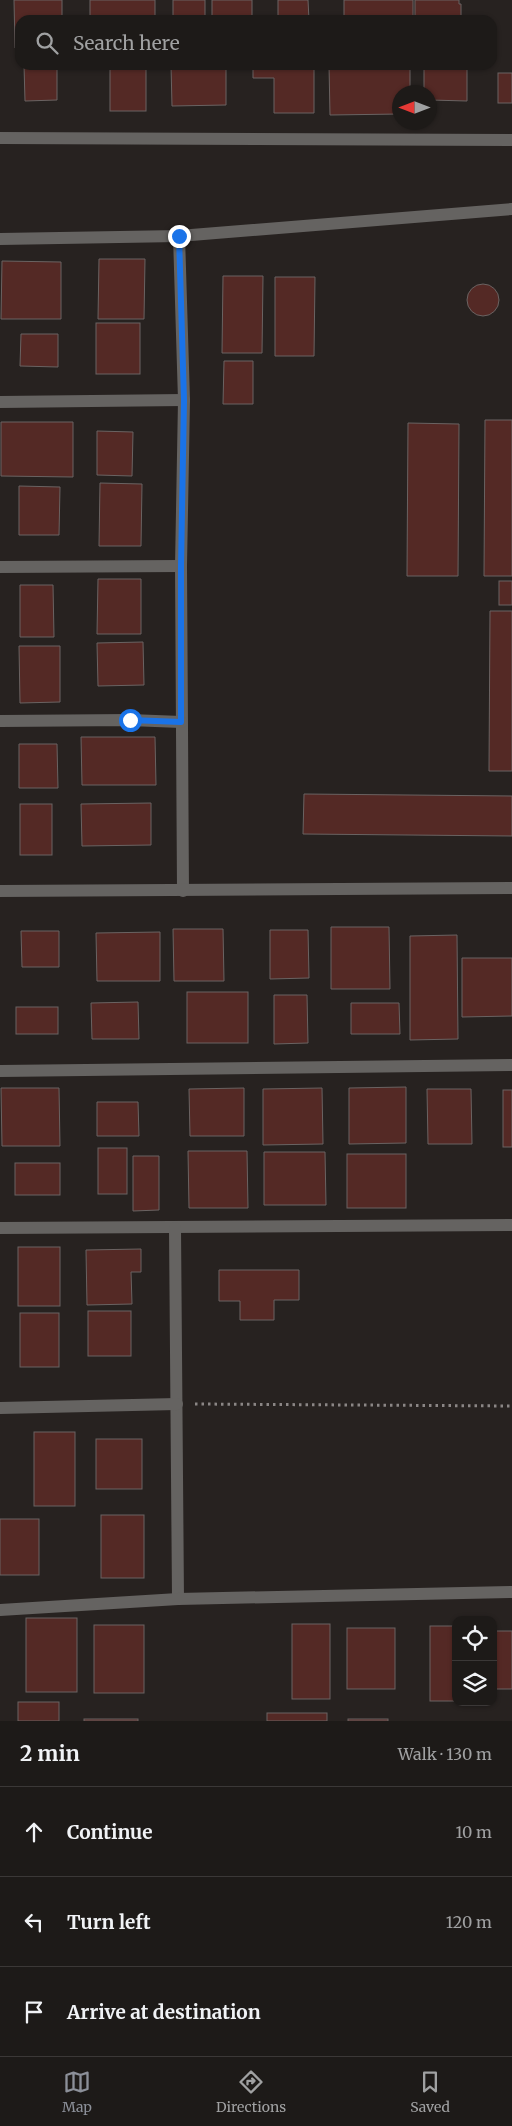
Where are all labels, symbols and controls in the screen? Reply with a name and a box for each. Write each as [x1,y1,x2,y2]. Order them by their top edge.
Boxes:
search box [15,15,497,70]
icon: search [33,29,61,57]
text: Search here [73,31,180,55]
north arrow [392,85,437,130]
route end [168,225,191,248]
route start [119,709,142,732]
map controls [452,1616,497,1706]
button: locate [452,1616,497,1661]
button: layers [452,1661,497,1706]
text: 2 min [20,1740,80,1767]
text: Walk · 130 m [398,1744,492,1764]
icon: ahead [20,1818,48,1846]
text: Continue [67,1820,153,1844]
text: 10 m [455,1822,492,1842]
icon: left [20,1908,48,1936]
text: Turn left [67,1910,151,1934]
text: 120 m [446,1912,492,1932]
icon: arrive [20,1998,48,2026]
text: Arrive at destination [67,2000,261,2024]
tab: Map [62,2068,92,2116]
tab: Directions [216,2068,286,2116]
tab: Saved [410,2068,450,2116]

